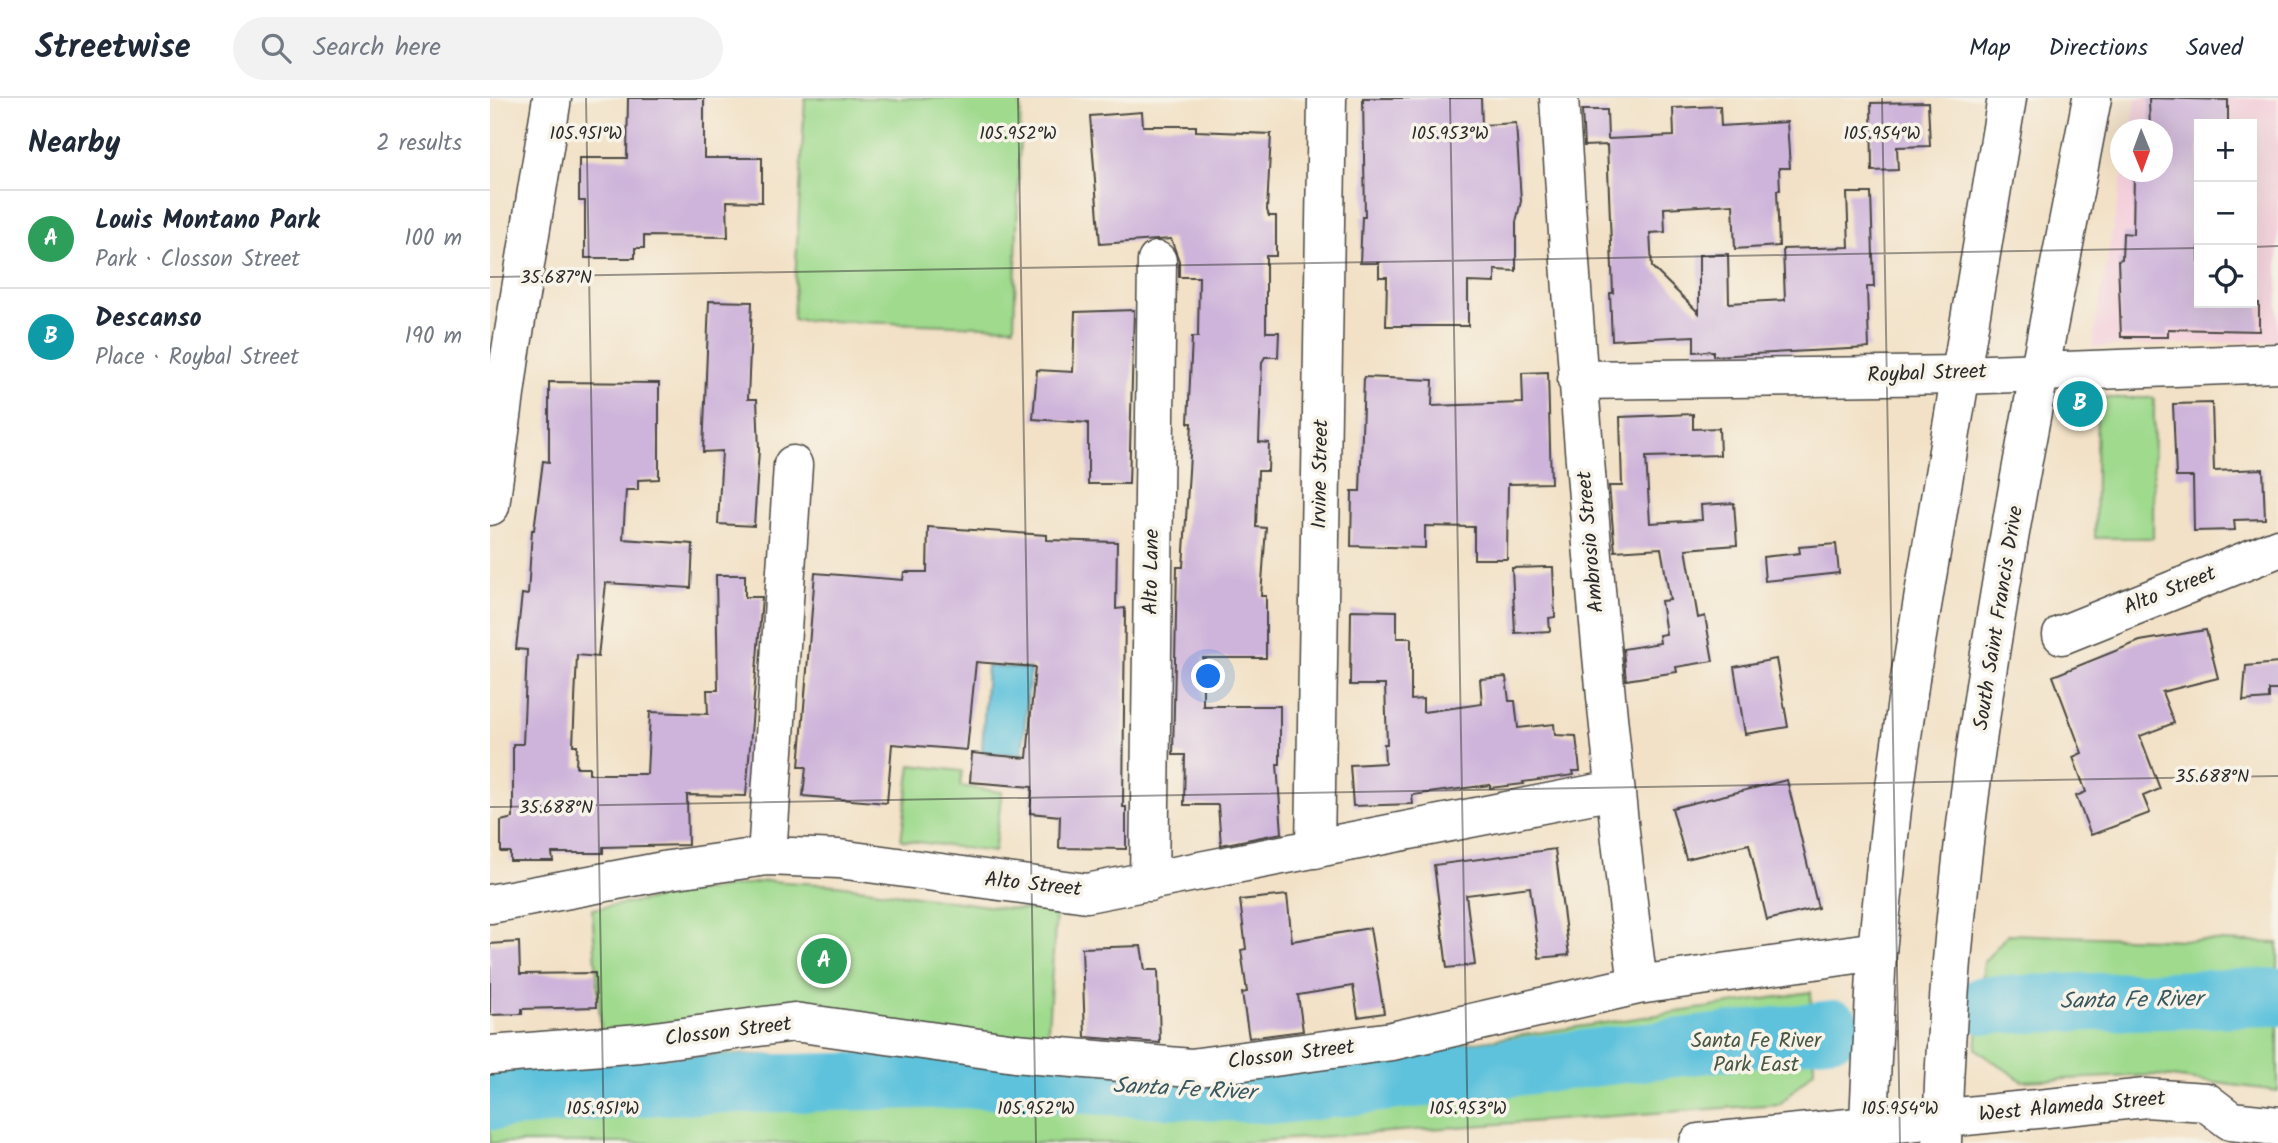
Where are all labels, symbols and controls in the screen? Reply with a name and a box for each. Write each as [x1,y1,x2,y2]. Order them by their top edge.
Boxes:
search box [233,17,723,80]
text: Streetwise [35,22,191,75]
text: Search here [313,27,441,69]
icon: search [257,29,295,67]
text: Map [1969,29,2011,68]
text: Directions [2049,29,2148,68]
text: Saved [2186,29,2243,68]
north arrow [2110,119,2173,182]
map controls [2194,119,2257,308]
button: + [2194,119,2257,182]
text: Nearby [28,120,120,168]
text: 105.951°W [550,120,622,149]
text: 105.952°W [979,120,1057,149]
text: 105.953°W [1411,120,1489,149]
text: 105.954°W [1843,120,1921,149]
text: 2 results [376,126,462,162]
button: − [2194,182,2257,245]
text: Louis Montano Park [95,200,320,242]
text: A [44,221,58,257]
text: 100 m [404,221,462,257]
text: Park · Closson Street [95,242,300,278]
button: locate [2194,245,2257,308]
text: 35.687°N [520,264,592,293]
text: Descanso [95,298,202,340]
text: B [44,319,58,355]
text: 190 m [405,319,462,355]
text: Place · Roybal Street [95,340,299,376]
street label: Roybal Street [1867,355,1988,393]
pin: B [2057,378,2103,430]
street label: Irvine Street [1304,418,1338,529]
street label: Ambrosio Street [1568,469,1614,614]
street label: South Saint Francis Drive [1965,503,2033,733]
street label: Alto Lane [1135,528,1169,615]
street label: Alto Street [2119,557,2222,625]
your location [1191,659,1225,693]
text: 35.688°N [2175,763,2249,792]
text: 35.688°N [519,794,593,823]
street label: Alto Street [983,864,1084,907]
pin: A [801,935,847,987]
water label: Santa Fe River [2060,982,2207,1020]
street label: Closson Street [663,1008,794,1056]
park label: Santa Fe River Park East [1691,1025,1822,1082]
street label: Closson Street [1226,1031,1357,1079]
water label: Santa Fe River [1112,1068,1260,1112]
street label: West Alameda Street [1977,1082,2168,1132]
text: 105.951°W [567,1095,639,1124]
text: 105.952°W [997,1095,1075,1124]
text: 105.953°W [1429,1095,1507,1124]
text: 105.954°W [1861,1095,1939,1124]

